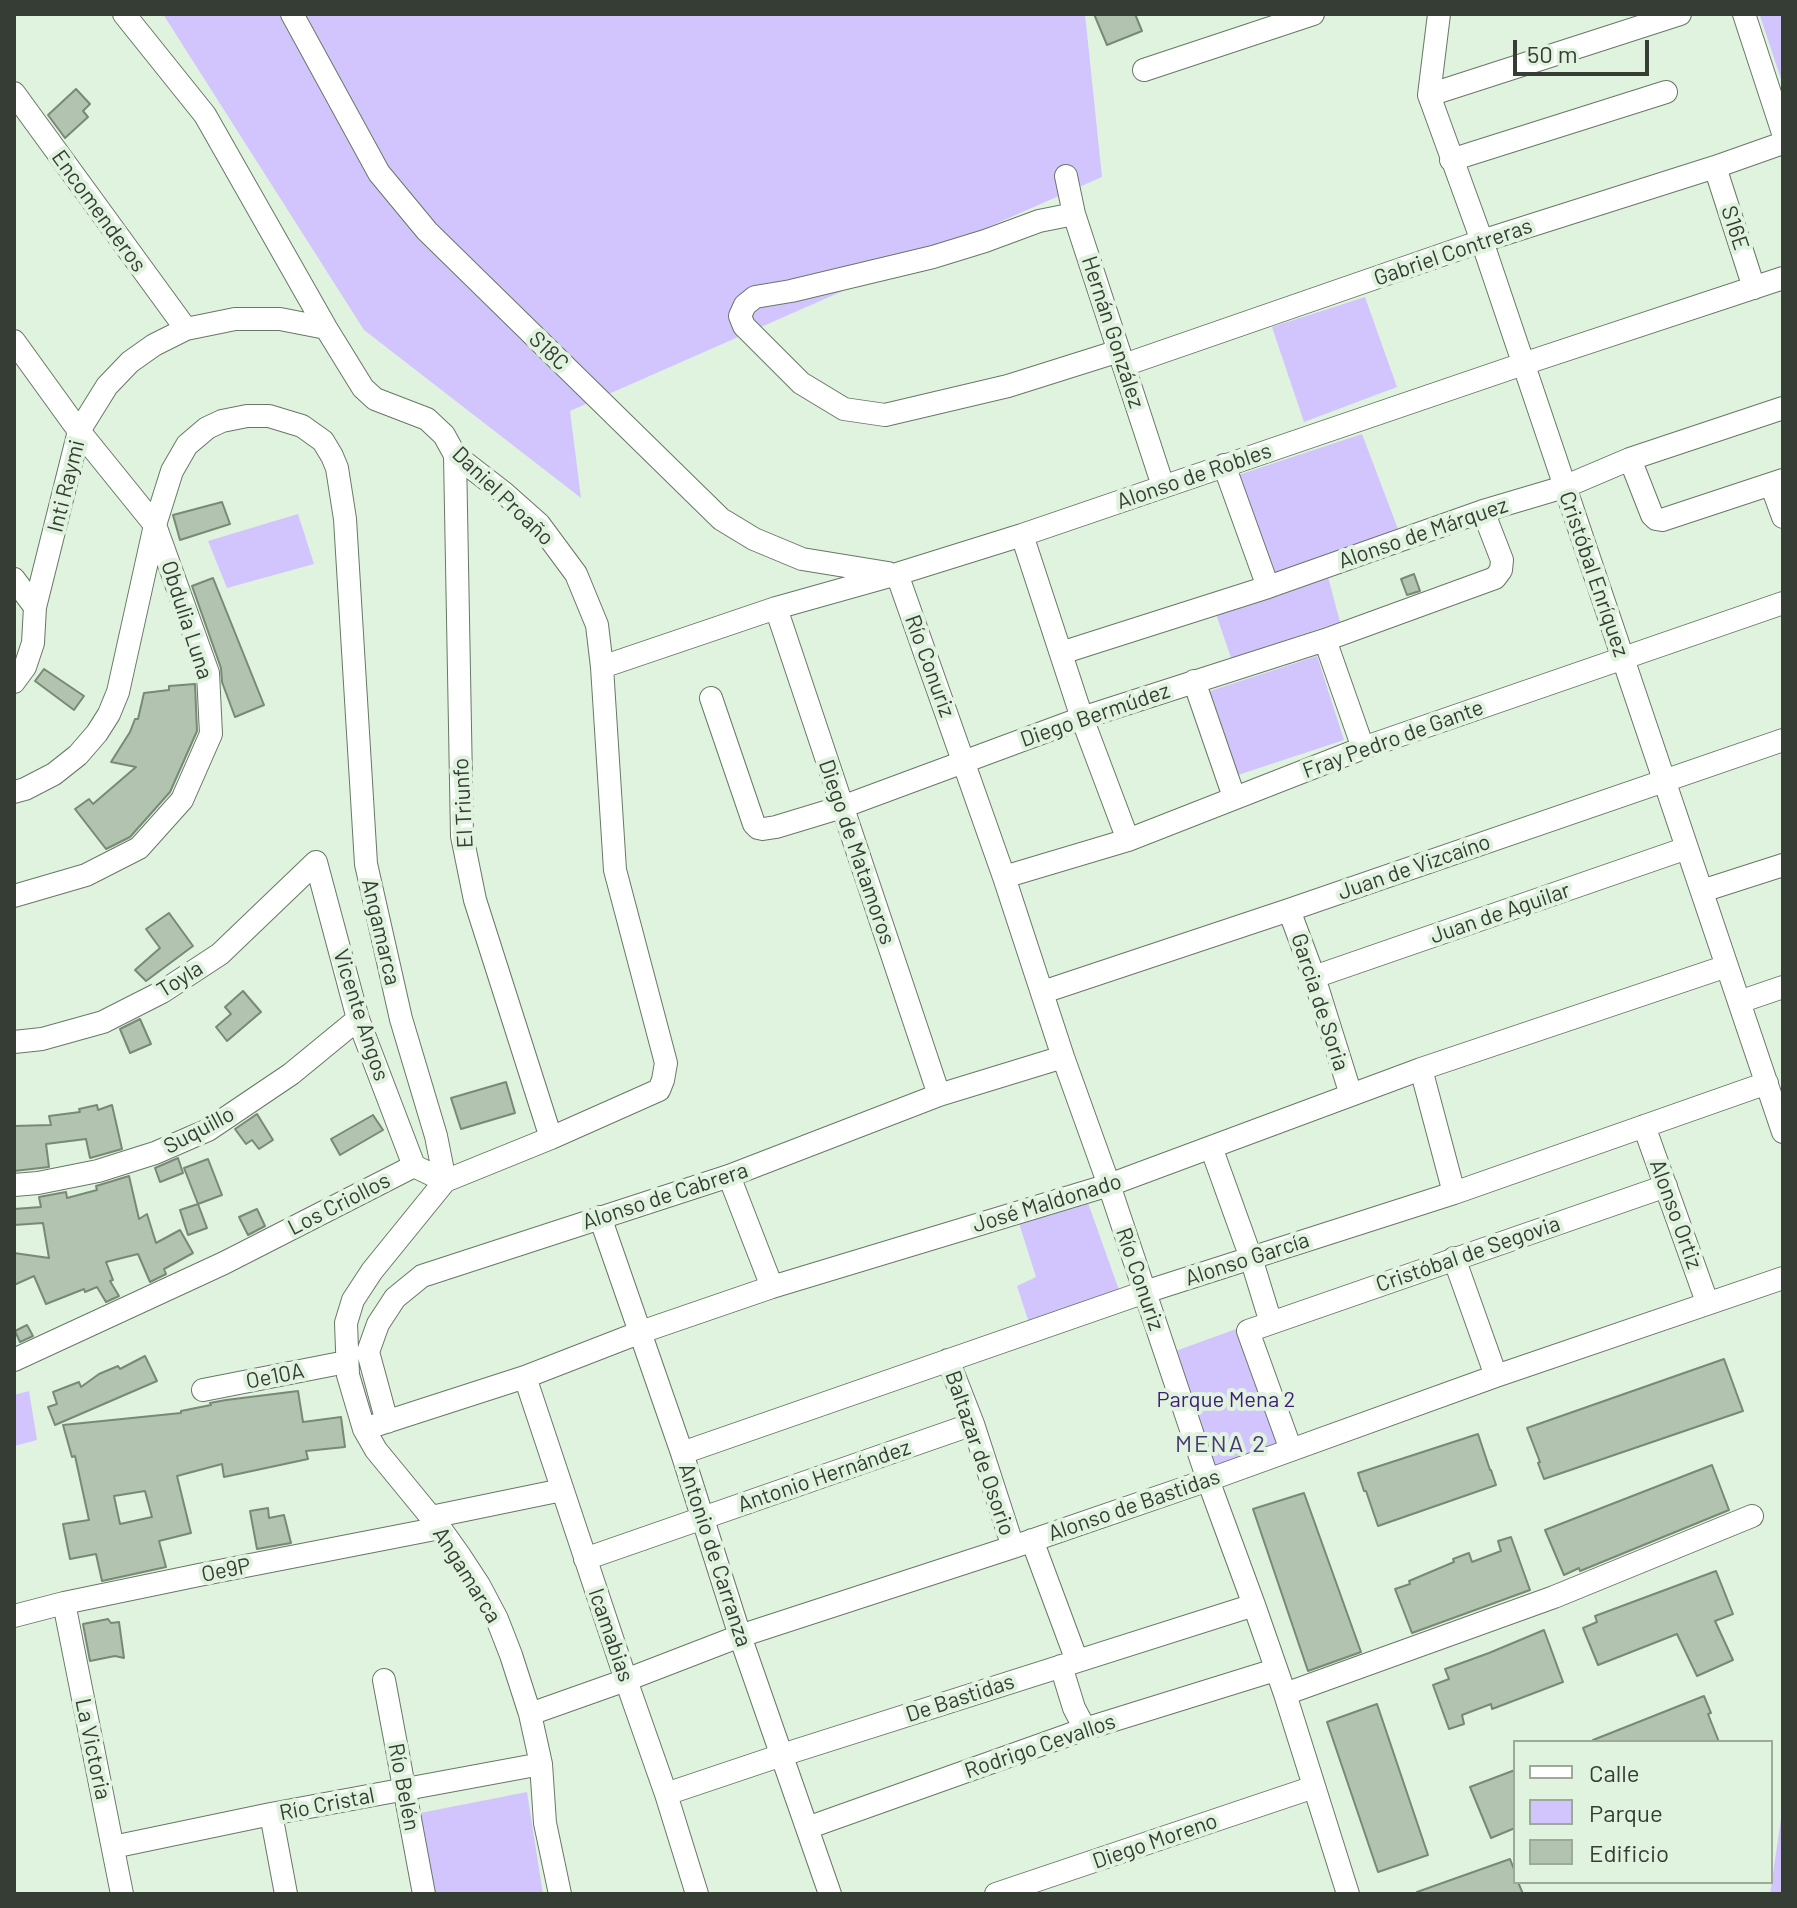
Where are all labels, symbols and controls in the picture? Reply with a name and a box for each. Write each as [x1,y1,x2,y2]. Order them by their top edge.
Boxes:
scale bar [1517,24,1653,74]
text: 50 m [1527,39,1578,68]
street label: Encomenderos [46,145,152,277]
street label: S16E [1715,202,1755,254]
street label: Gabriel Contreras [1370,212,1536,292]
street label: Hernán González [1076,253,1150,411]
street label: S18C [524,326,574,376]
street label: Inti Raymi [42,437,90,535]
street label: Alonso de Robles [1113,437,1275,515]
street label: Daniel Proaño [447,441,559,551]
street label: Cristóbal Enríquez [1553,488,1635,660]
street label: Alonso de Márquez [1335,492,1511,574]
street label: Obdulia Luna [155,557,219,683]
street label: Río Conuriz [899,611,961,721]
street label: Diego Bermúdez [1017,677,1173,753]
street label: Fray Pedro de Gante [1299,694,1487,784]
street label: Diego de Matamoros [813,756,901,948]
street label: El Triunfo [447,757,479,849]
street label: Juan de Vizcaíno [1334,829,1494,905]
street label: Angamarca [356,876,406,988]
street label: Juan de Aguilar [1426,877,1574,949]
street label: Garcia de Soria [1285,930,1355,1074]
street label: Vicente Angos [327,946,395,1084]
street label: Toyla [152,955,208,1003]
street label: Suquillo [159,1100,239,1160]
street label: Alonso Ortiz [1644,1156,1708,1272]
street label: Alonso de Cabrera [579,1157,751,1235]
street label: Los Criollos [284,1167,394,1241]
street label: José Maldonado [969,1168,1125,1238]
street label: Cristóbal de Segovia [1372,1210,1564,1298]
street label: Río Conuriz [1110,1224,1170,1334]
street label: Alonso García [1182,1227,1312,1291]
street label: Oe10A [244,1357,306,1395]
street label: Baltazar de Osorio [939,1367,1021,1539]
park label: Parque Mena 2 [1157,1387,1295,1413]
district label: MENA 2 [1175,1430,1267,1458]
street label: Antonio Hernández [734,1434,914,1518]
street label: Antonio de Carranza [673,1460,757,1650]
street label: Alonso de Bastidas [1044,1463,1224,1547]
street label: Angamarca [427,1522,507,1628]
street label: Oe9P [199,1552,253,1588]
street label: Icamabias [583,1585,639,1685]
street label: De Bastidas [902,1668,1018,1728]
street label: La Victoria [69,1696,117,1802]
street label: Rodrigo Cevallos [961,1708,1119,1784]
legend [1513,1740,1773,1884]
street label: Río Belén [383,1741,425,1833]
text: Calle [1589,1758,1640,1787]
street label: Río Cristal [277,1782,377,1826]
text: Parque [1589,1798,1663,1827]
street label: Diego Moreno [1089,1807,1221,1875]
text: Edificio [1589,1838,1669,1867]

